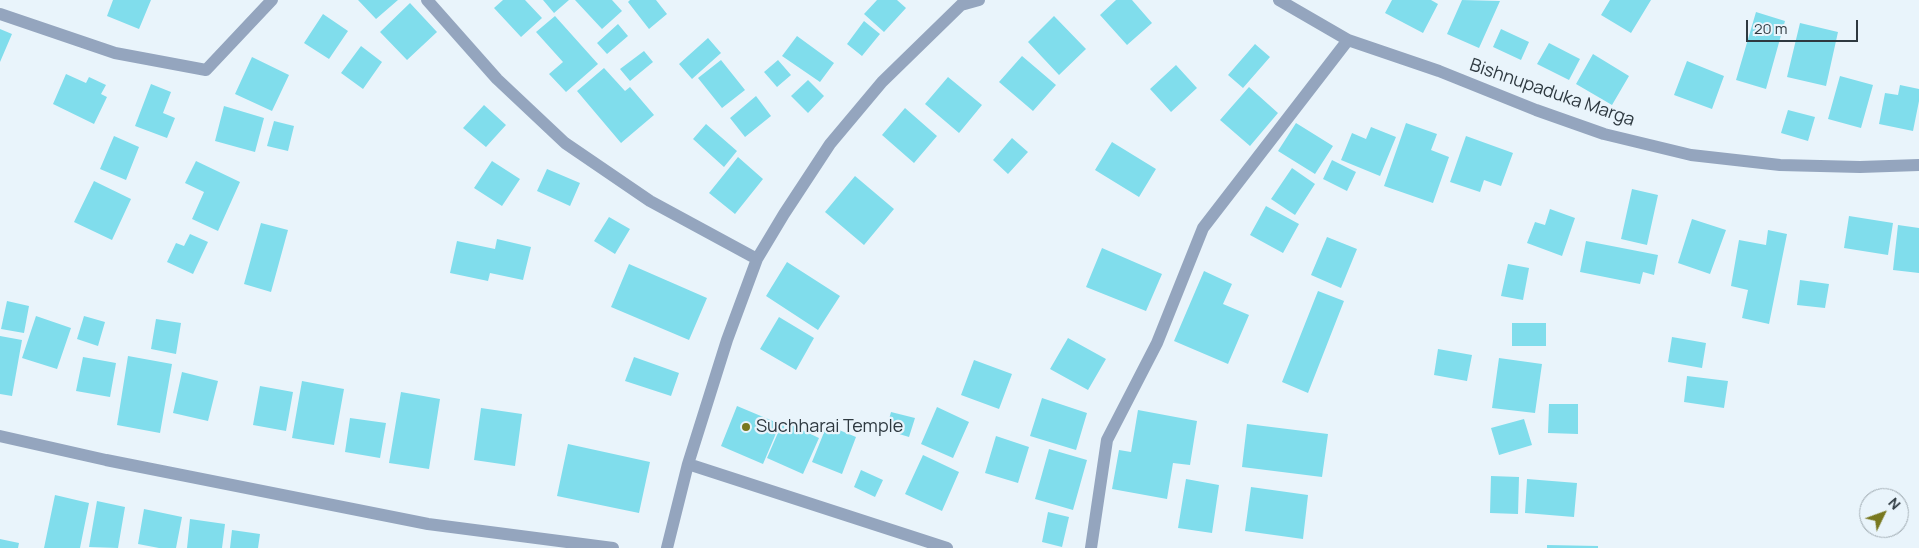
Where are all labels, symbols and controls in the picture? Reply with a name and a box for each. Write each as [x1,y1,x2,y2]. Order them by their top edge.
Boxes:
scale bar [1749,10,1862,42]
text: 20 m [1754,18,1787,39]
street label: Bishnupaduka Marga [1467,55,1637,131]
place label: Suchharai Temple [756,416,903,438]
marker: Suchharai Temple [740,421,752,433]
north arrow [1859,488,1909,538]
text: N [1884,493,1905,513]

